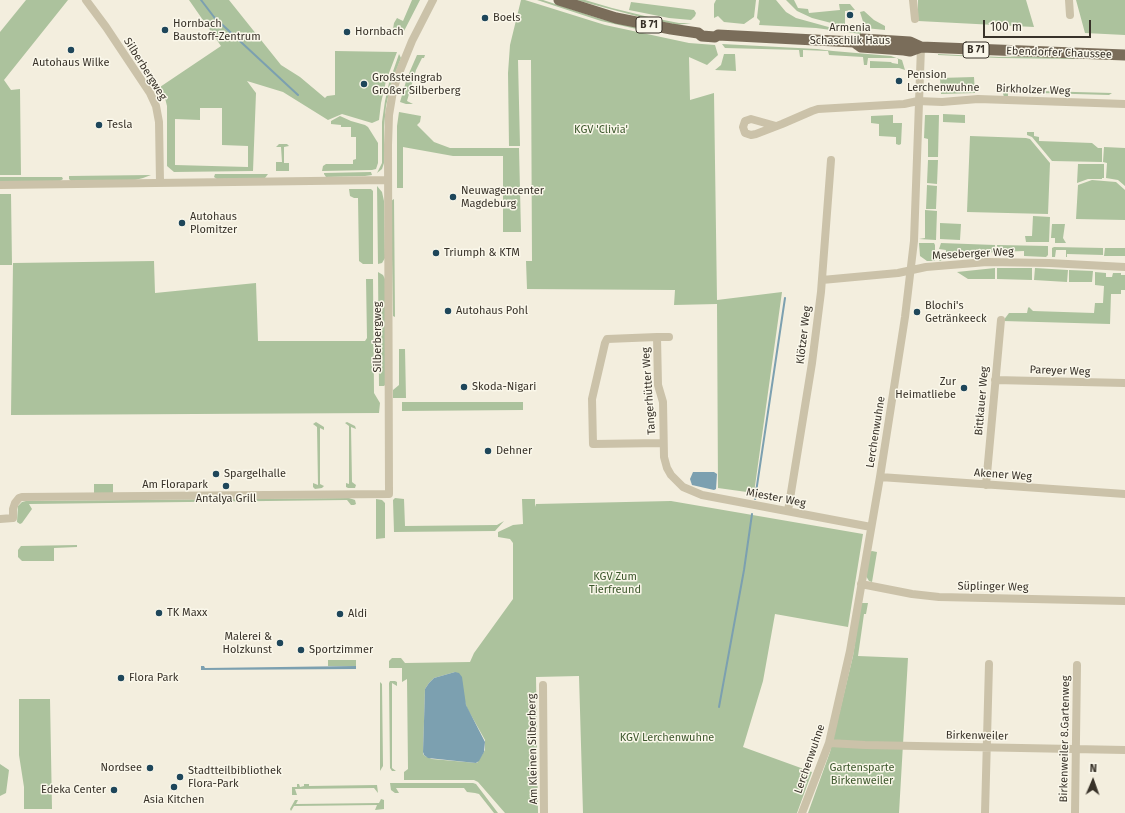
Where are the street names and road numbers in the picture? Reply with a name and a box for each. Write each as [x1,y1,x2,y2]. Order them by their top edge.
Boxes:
road number: B 71 [636,17,662,33]
street label: Silberbergweg [121,35,169,103]
road number: B 71 [963,42,989,58]
street label: Ebendorfer Chaussee [1006,45,1112,61]
street label: Birkholzer Weg [996,82,1070,98]
street label: Meseberger Weg [932,245,1014,263]
street label: Silberbergweg [371,301,385,373]
street label: Klötzer Weg [794,305,814,365]
street label: Tangerhütter Weg [639,347,659,435]
street label: Pareyer Weg [1029,363,1091,379]
street label: Bittkauer Weg [972,366,992,436]
street label: Lerchenwuhne [864,395,888,469]
street label: Akener Weg [974,466,1032,484]
street label: Am Florapark [142,478,208,492]
street label: Miester Weg [745,486,807,510]
street label: Süplinger Weg [957,580,1029,594]
street label: Birkenweiler 8.Gartenweg [1057,675,1073,803]
street label: Am Kleinen Silberberg [525,694,541,804]
street label: Lerchenwuhne [792,723,828,795]
street label: Birkenweiler [946,729,1008,743]

